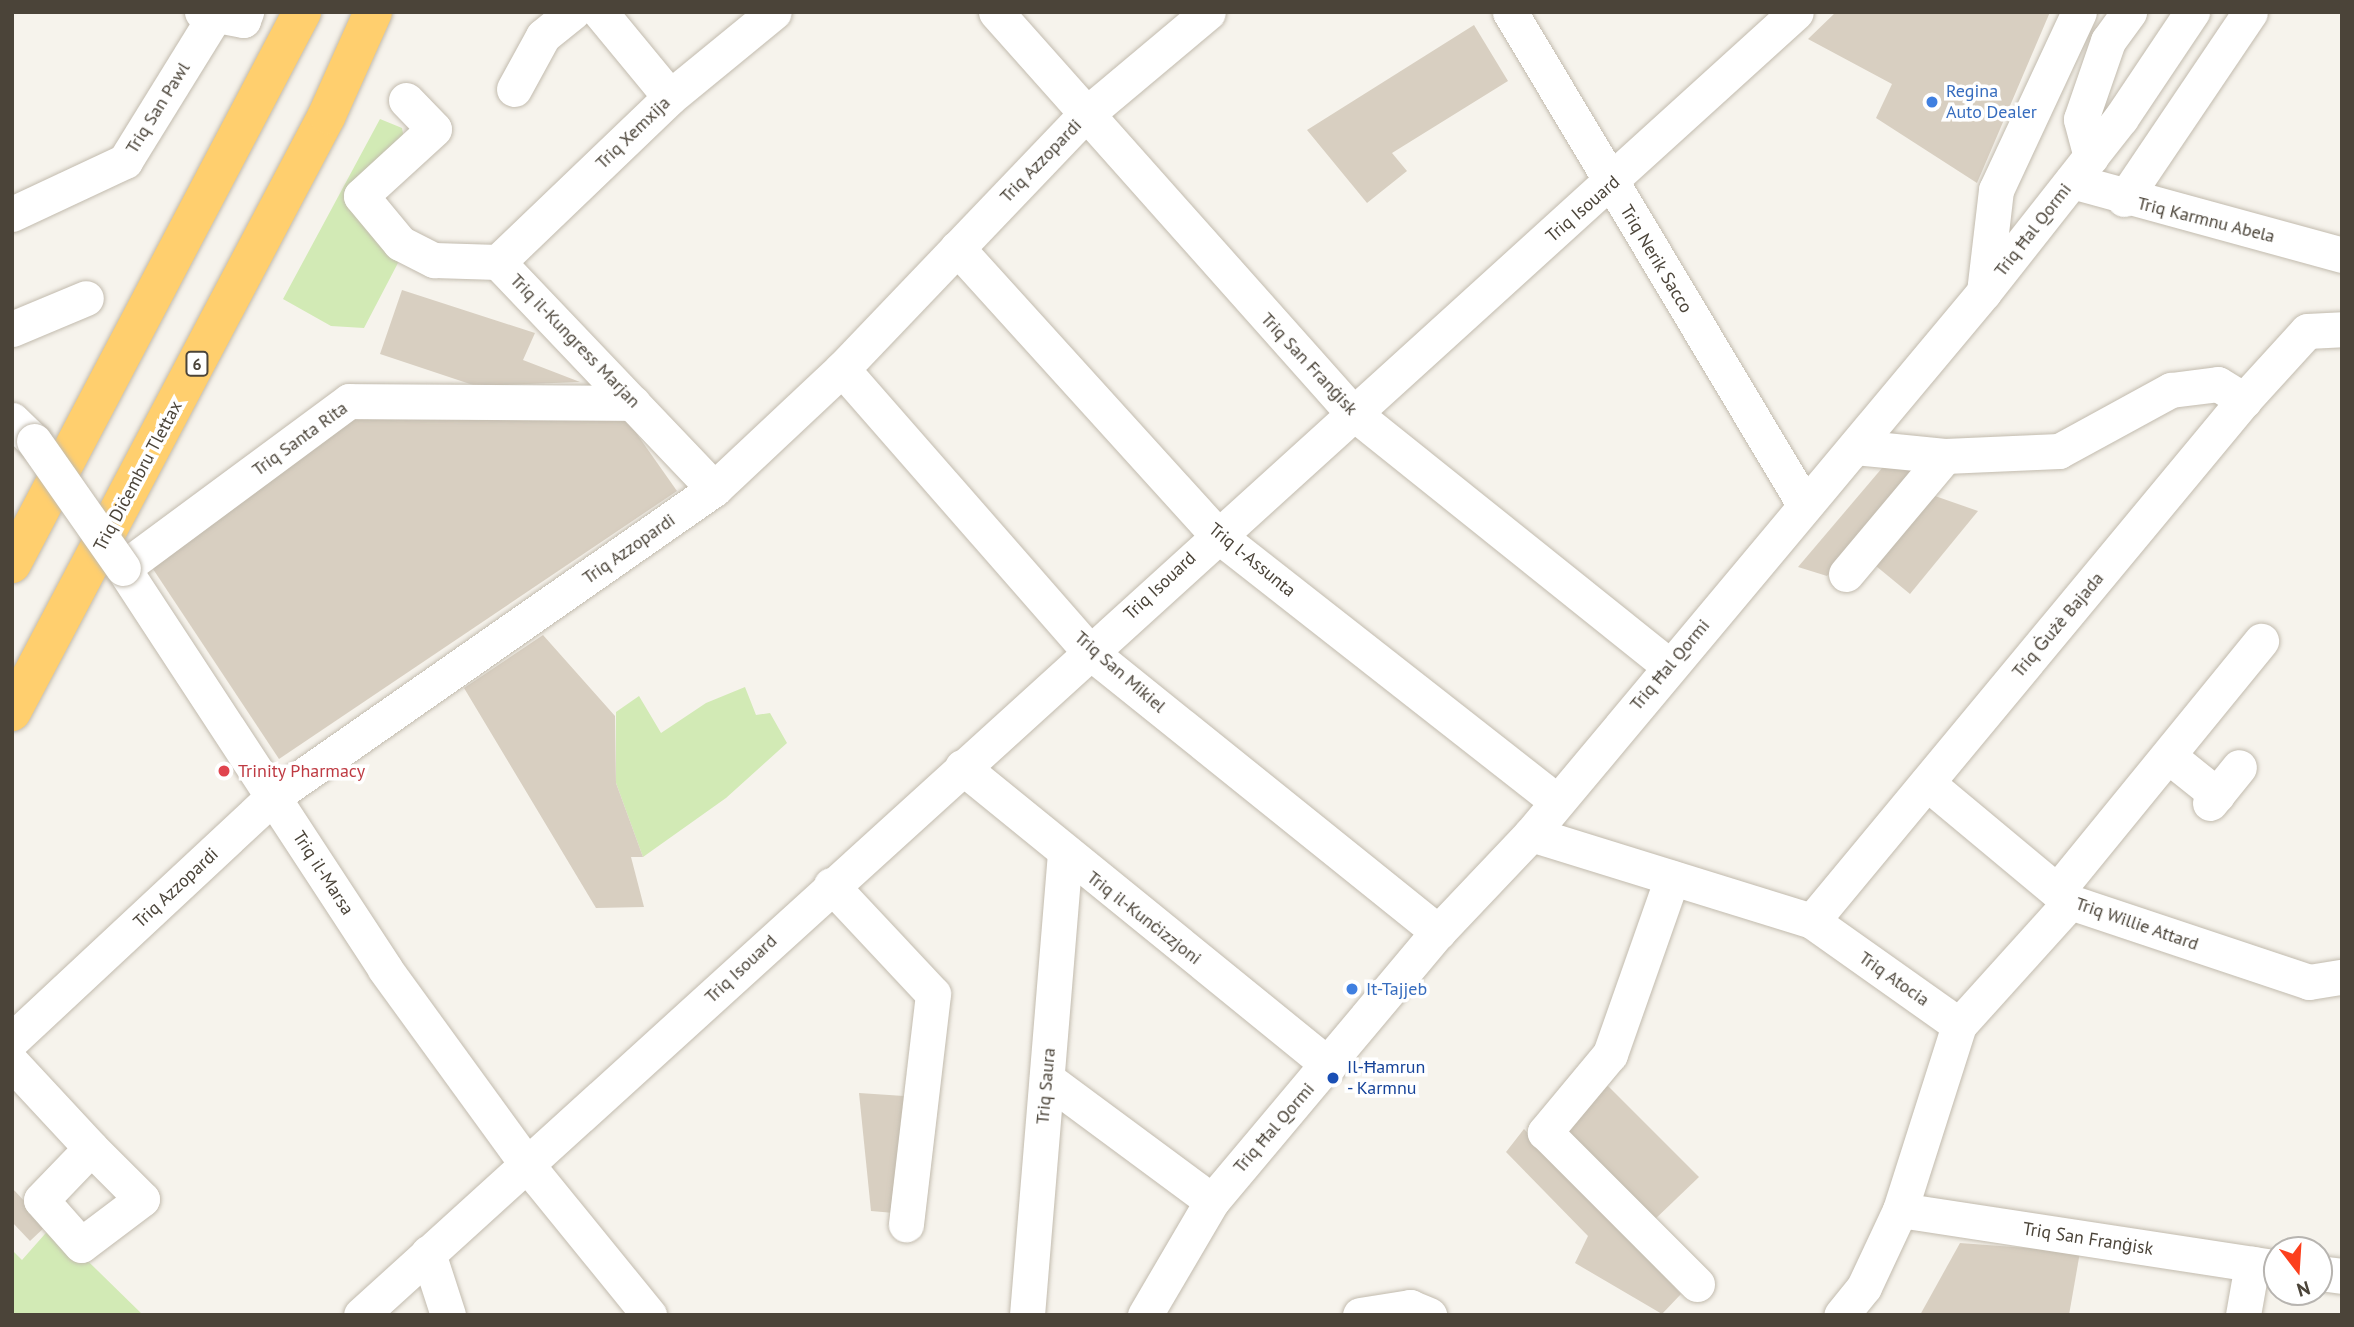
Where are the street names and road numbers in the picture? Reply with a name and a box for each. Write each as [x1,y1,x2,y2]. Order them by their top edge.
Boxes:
street label: Triq San Pawl [121,58,195,158]
street label: Triq Xemxija [591,92,675,174]
street label: Triq Azzopardi [996,115,1086,207]
street label: Triq Isouard [1542,171,1624,247]
street label: Triq Ħal Qormi [1990,179,2076,281]
street label: Triq Karmnu Abela [2135,192,2277,248]
street label: Triq Nerik Sacco [1615,201,1697,317]
street label: Triq il-Kungress Marjan [505,270,645,412]
street label: Triq San Franġisk [1256,308,1362,420]
road number: 6 [185,352,209,376]
street label: Triq Diċembru Tlettax [89,397,187,555]
street label: Triq Santa Rita [248,397,352,481]
street label: Triq Azzopardi [578,509,680,589]
street label: Triq l-Assunta [1204,518,1300,602]
street label: Triq Isouard [1120,547,1200,625]
street label: Triq Ġużè Bajada [2008,568,2108,682]
street label: Triq Ħal Qormi [1626,615,1714,715]
street label: Triq San Mikiel [1070,627,1170,717]
street label: Triq il-Marsa [288,827,358,919]
street label: Triq Azzopardi [129,843,223,933]
street label: Triq il-Kunċizzjoni [1083,867,1205,969]
street label: Triq Willie Attard [2072,893,2202,955]
street label: Triq Isouard [701,930,781,1008]
street label: Triq Atocia [1855,947,1933,1011]
street label: Triq Saura [1032,1047,1060,1125]
street label: Triq Ħal Qormi [1229,1079,1319,1177]
street label: Triq San Franġisk [2021,1218,2155,1260]

